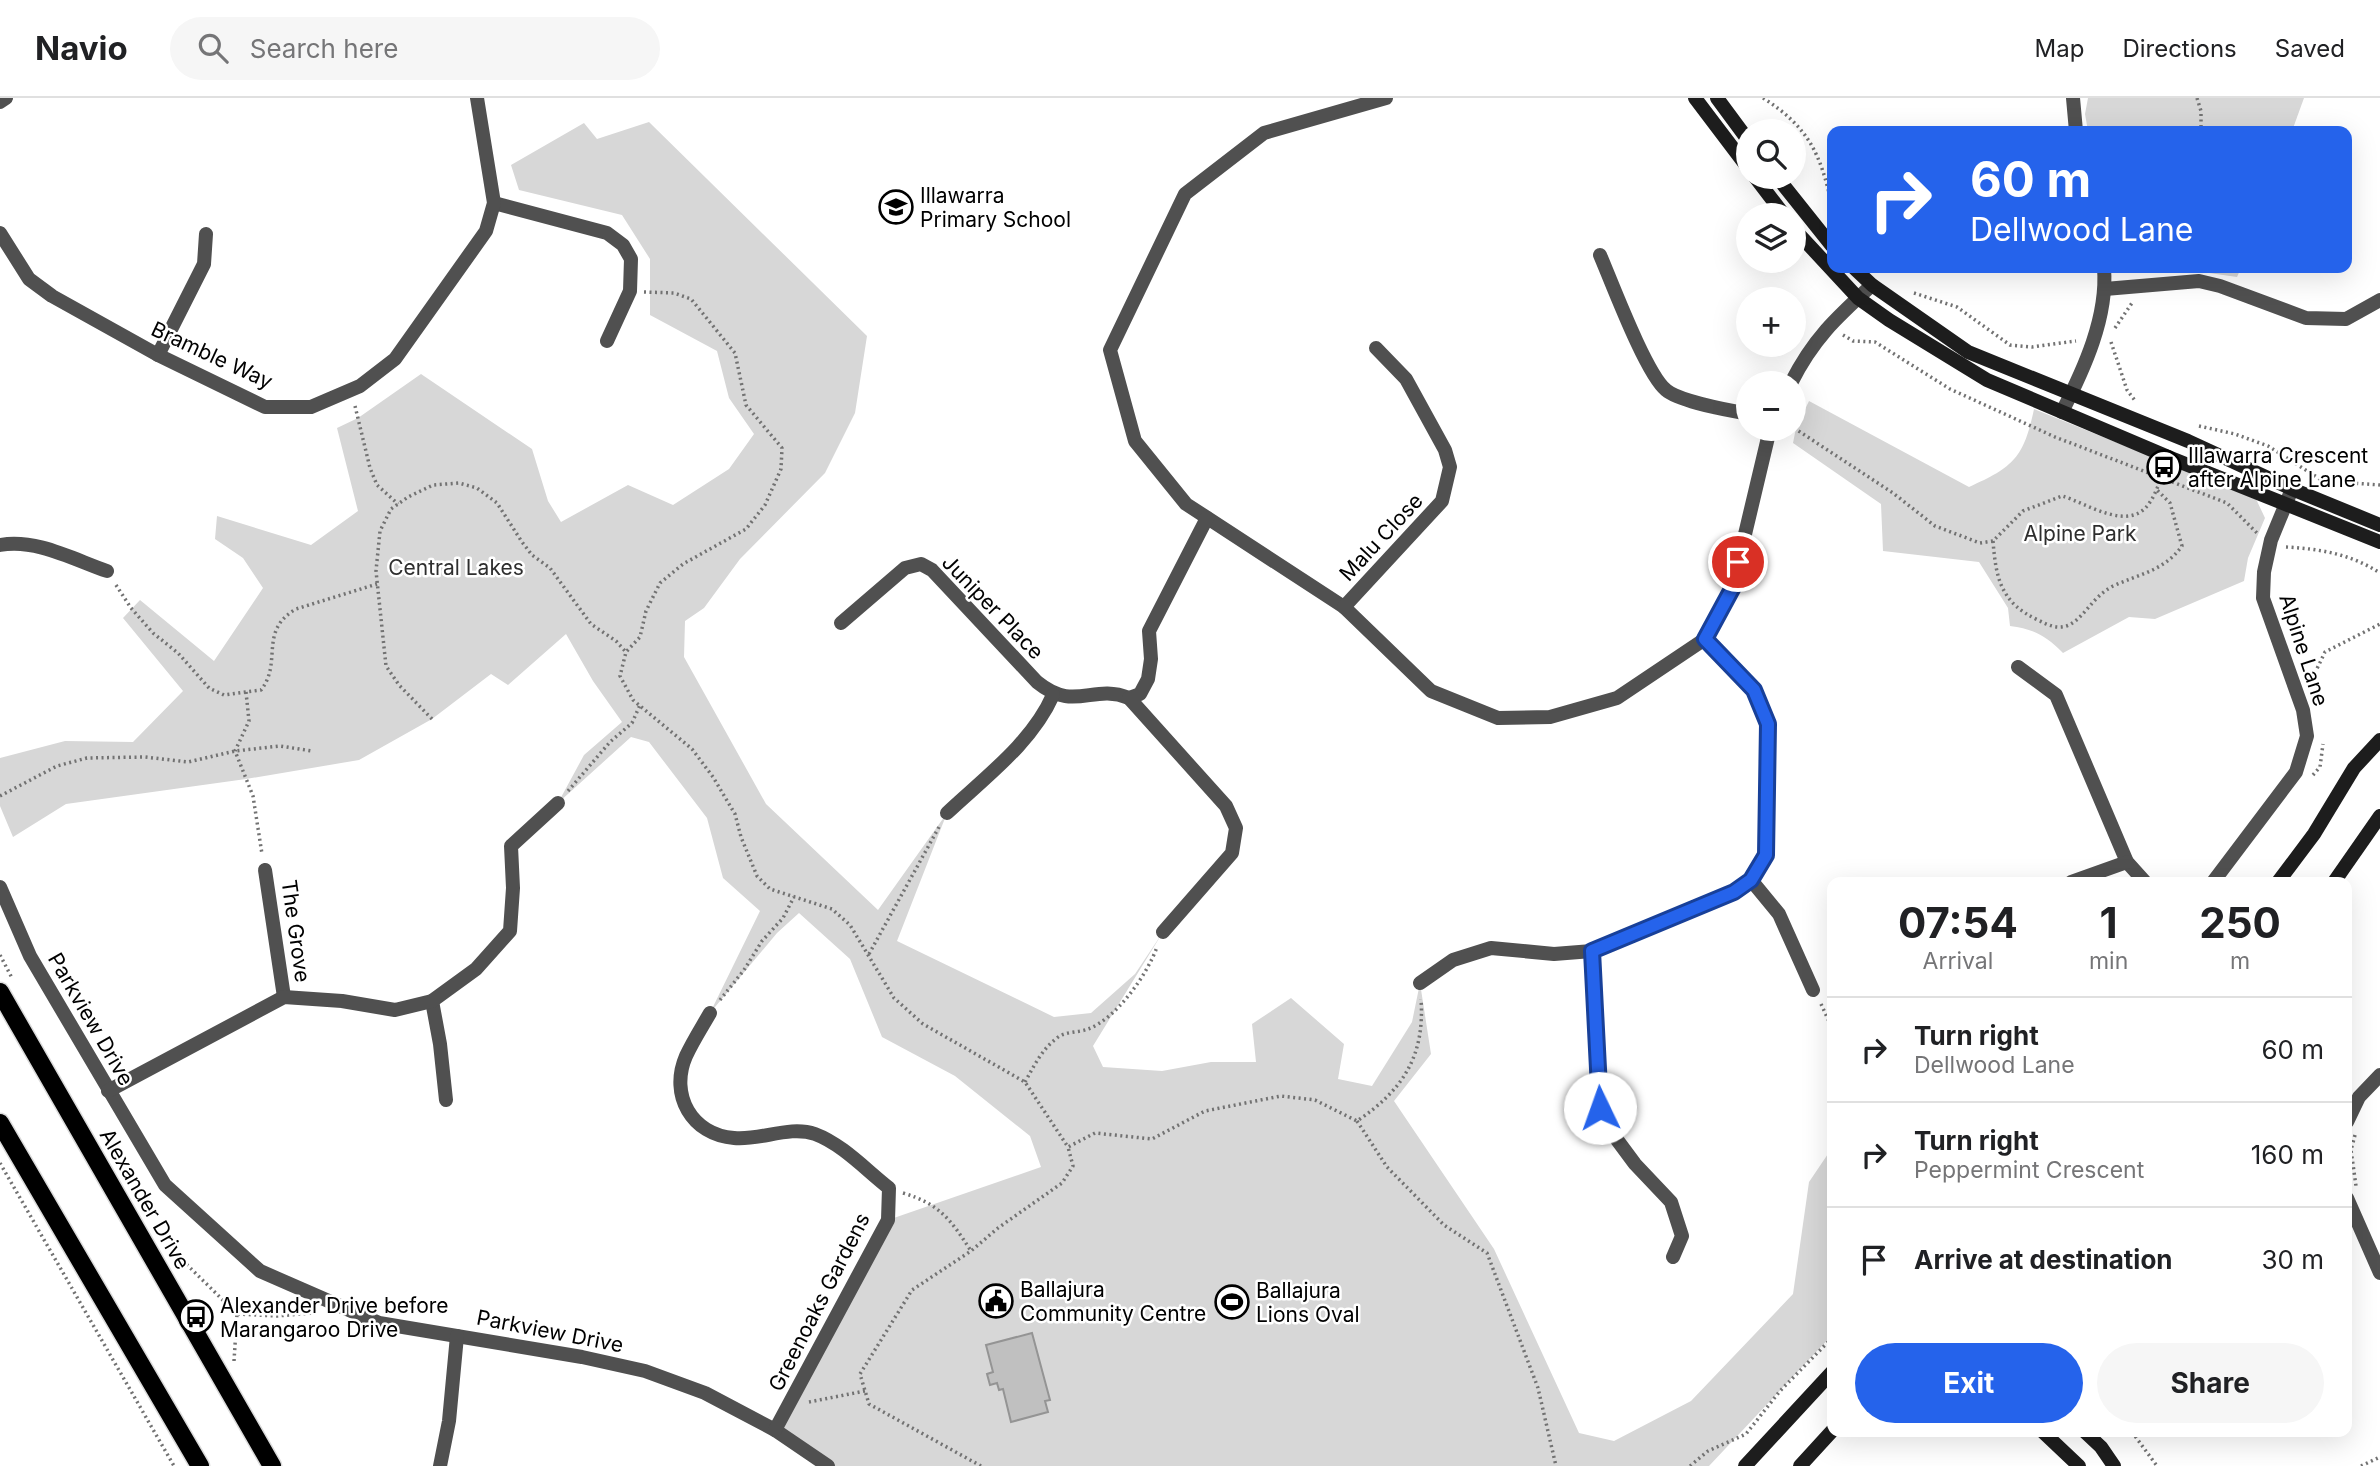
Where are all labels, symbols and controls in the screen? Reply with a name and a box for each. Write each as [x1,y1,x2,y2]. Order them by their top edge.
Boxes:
search box [170,17,660,80]
text: Navio [35,28,128,68]
icon: search [194,29,232,67]
text: Search here [250,33,398,64]
text: Map [2035,34,2084,63]
text: Directions [2122,34,2237,63]
text: Saved [2275,34,2345,63]
map controls [1736,119,1806,441]
button: search [1736,119,1806,189]
text: 60 m [1970,150,2091,209]
icon: right [1855,154,1946,245]
place label: Illawarra Primary School [920,183,1071,232]
school or university icon: Illawarra Primary School [877,188,915,226]
button: layers [1736,203,1806,273]
text: Dellwood Lane [1970,210,2193,249]
button: + [1736,287,1806,357]
street label: Bramble Way [147,316,277,394]
button: − [1736,371,1806,441]
place label: Illawarra Crescent after Alpine Lane [2188,443,2368,492]
bus stop icon: Illawarra Crescent after Alpine Lane [2145,448,2183,486]
street label: Malu Close [1334,488,1428,586]
park label: Alpine Park [2023,521,2137,546]
pin [1708,532,1768,592]
icon: arrive [1719,543,1757,581]
street label: Juniper Place [937,550,1049,664]
park label: Central Lakes [388,555,524,580]
street label: Alpine Lane [2274,591,2334,709]
street label: The Grove [276,878,316,984]
text: 07:54 [1898,897,2018,948]
text: 1 [2100,897,2118,948]
text: 250 [2199,897,2281,948]
text: Arrival [1923,947,1993,975]
text: min [2089,947,2128,975]
text: m [2230,947,2250,975]
street label: Parkview Drive [43,948,139,1090]
text: Turn right [1914,1020,2039,1051]
icon: right [1855,1031,1893,1069]
text: 60 m [2261,1034,2324,1065]
text: Dellwood Lane [1914,1051,2075,1079]
position arrow [1563,1071,1637,1145]
street label: Alexander Drive [95,1124,195,1274]
text: Turn right [1914,1125,2039,1156]
icon: right [1855,1136,1893,1174]
text: 160 m [2251,1139,2324,1170]
text: Peppermint Crescent [1914,1156,2144,1184]
street label: Greenoaks Gardens [763,1209,875,1395]
icon: arrive [1855,1241,1893,1279]
text: Arrive at destination [1914,1244,2173,1275]
text: 30 m [2261,1244,2324,1275]
place label: Ballajura Community Centre [1020,1277,1206,1326]
place label: Ballajura Lions Oval [1256,1278,1360,1327]
public building icon: Ballajura Community Centre [977,1282,1015,1320]
sports icon: Ballajura Lions Oval [1213,1283,1251,1321]
place label: Alexander Drive before Marangaroo Drive [220,1293,449,1342]
bus stop icon: Alexander Drive before Marangaroo Drive [177,1298,215,1336]
street label: Parkview Drive [475,1305,625,1357]
button: Exit [1855,1343,2083,1423]
button: Share [2097,1343,2324,1423]

